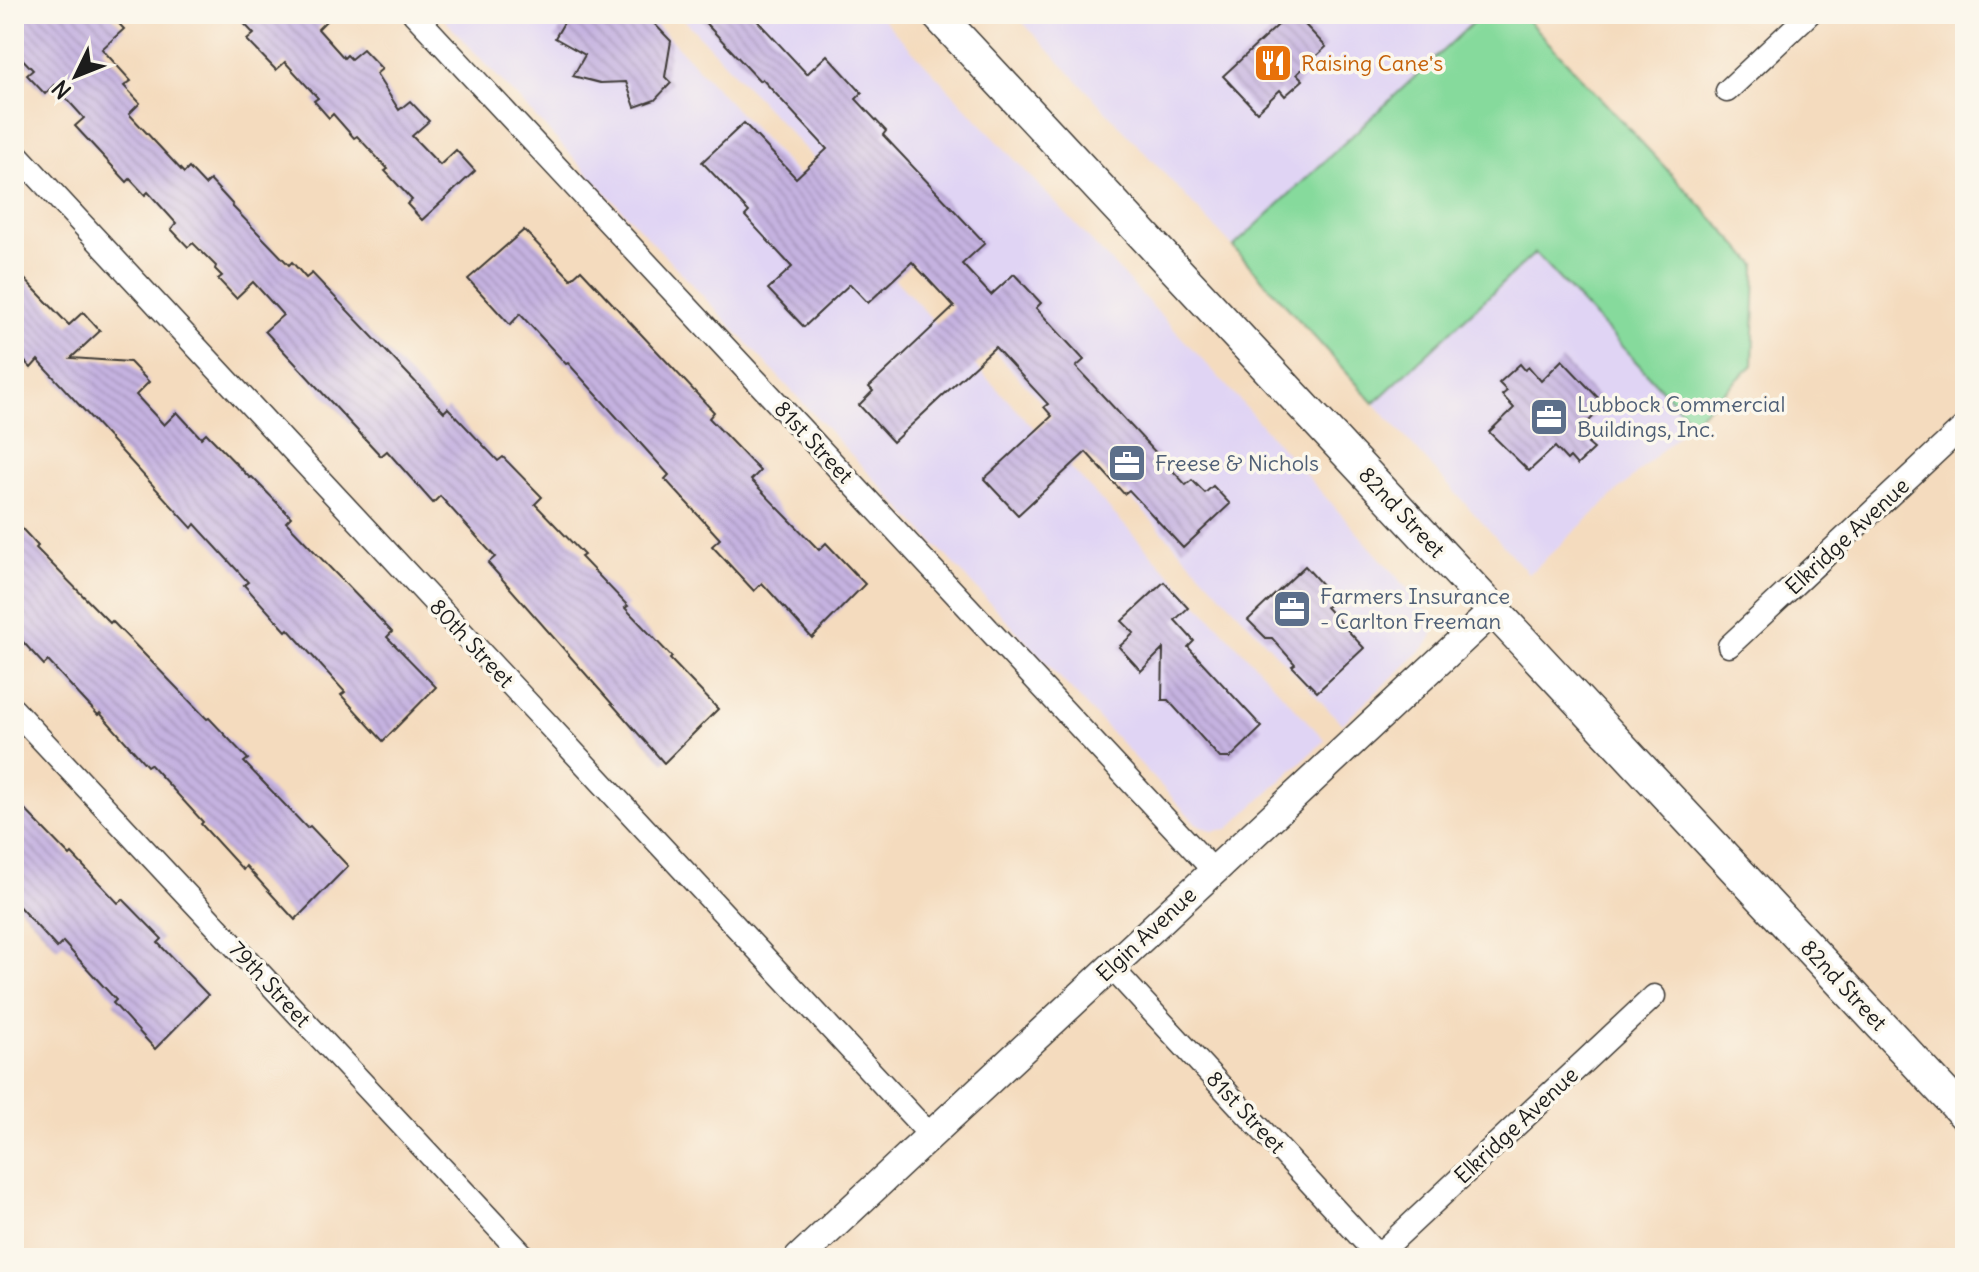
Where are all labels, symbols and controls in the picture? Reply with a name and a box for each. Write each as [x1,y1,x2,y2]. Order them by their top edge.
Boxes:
north arrow [36,36,116,116]
restaurant icon: Raising Cane's [1252,42,1294,84]
place label: Raising Cane's [1301,49,1443,77]
text: N [46,75,77,105]
place label: Lubbock Commercial Buildings, Inc. [1577,390,1785,443]
street label: 81st Street [769,395,859,489]
office icon: Lubbock Commercial Buildings, Inc. [1528,396,1570,438]
office icon: Freese & Nichols [1106,442,1148,484]
place label: Freese & Nichols [1155,449,1319,477]
street label: 82nd Street [1353,461,1451,563]
street label: Elkridge Avenue [1779,472,1915,600]
place label: Farmers Insurance - Carlton Freeman [1320,582,1510,635]
office icon: Farmers Insurance - Carlton Freeman [1271,588,1313,630]
street label: 80th Street [424,593,520,693]
street label: Elgin Avenue [1090,881,1202,987]
street label: 82nd Street [1795,934,1893,1036]
street label: 79th Street [223,935,317,1033]
street label: Elkridge Avenue [1448,1061,1584,1189]
street label: 81st Street [1201,1065,1291,1159]

